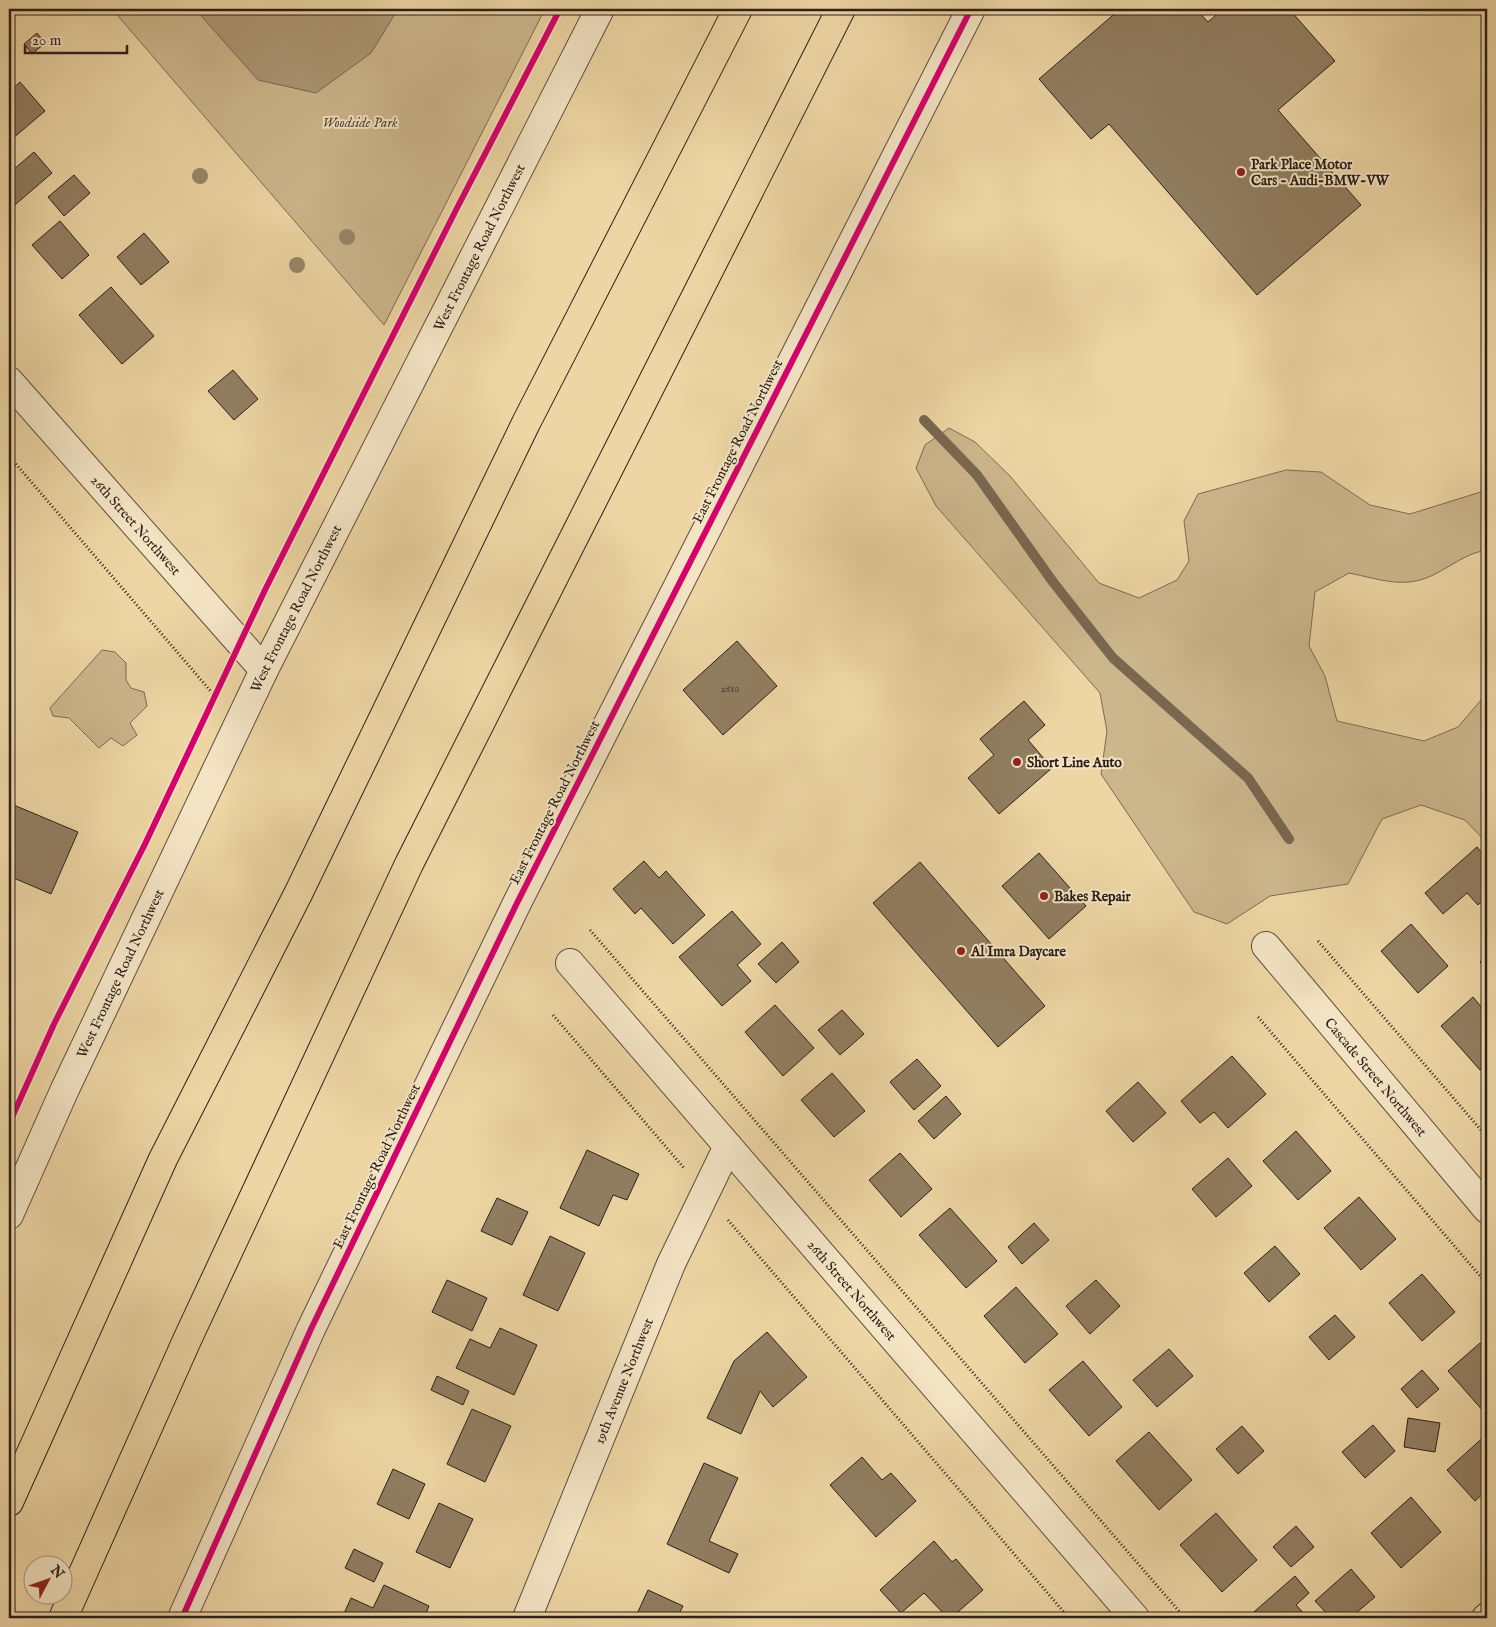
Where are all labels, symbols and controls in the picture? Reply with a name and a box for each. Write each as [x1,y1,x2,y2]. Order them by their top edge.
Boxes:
scale bar [25,22,128,54]
text: 20 m [32,31,62,50]
park label: Woodside Park [322,114,398,132]
place label: Park Place Motor Cars - Audi-BMW-VW [1251,156,1391,190]
street label: West Frontage Road Northwest [430,161,530,334]
marker: Park Place Motor Cars - Audi-BMW-VW [1235,166,1247,178]
street label: East Frontage Road Northwest [689,356,787,526]
street label: 26th Street Northwest [86,472,184,580]
street label: West Frontage Road Northwest [247,522,346,695]
house number: 2610 [720,682,740,696]
street label: East Frontage Road Northwest [506,717,604,887]
place label: Short Line Auto [1027,754,1122,772]
marker: Short Line Auto [1011,756,1023,768]
street label: West Frontage Road Northwest [73,886,169,1061]
place label: Bakes Repair [1054,888,1132,906]
marker: Bakes Repair [1038,890,1050,902]
place label: Al Imra Daycare [970,943,1066,961]
marker: Al Imra Daycare [955,945,967,957]
street label: Cascade Street Northwest [1320,1014,1430,1141]
street label: East Frontage Road Northwest [329,1081,425,1252]
street label: 26th Street Northwest [803,1237,900,1345]
street label: 19th Avenue Northwest [591,1315,658,1447]
north arrow [22,1554,72,1604]
text: N [46,1561,68,1583]

